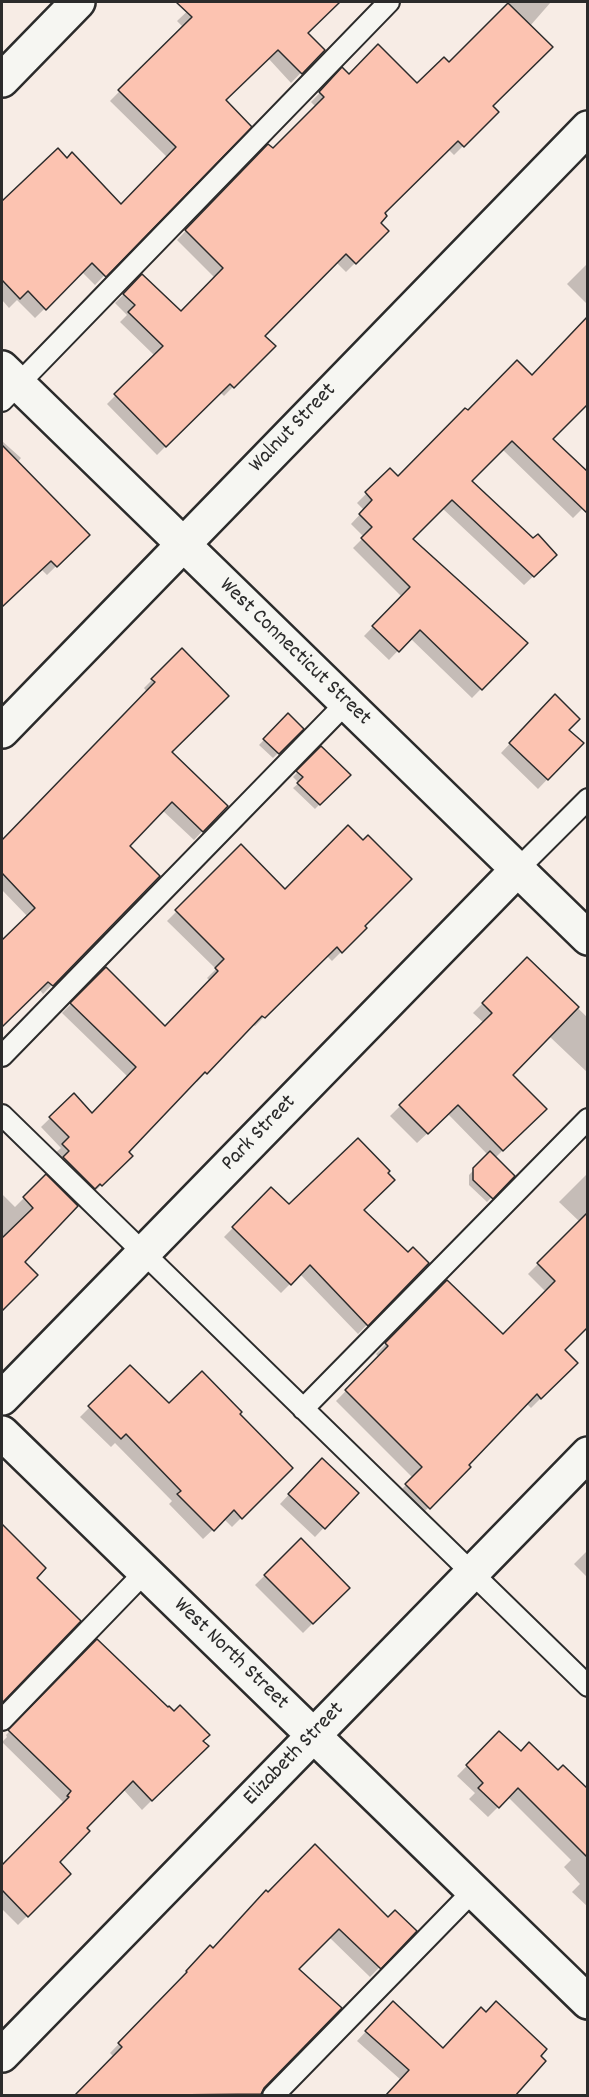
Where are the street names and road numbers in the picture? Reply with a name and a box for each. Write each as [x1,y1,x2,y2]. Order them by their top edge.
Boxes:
street label: Walnut Street [245,379,343,479]
street label: West Connecticut Street [212,574,376,732]
street label: Park Street [217,1090,303,1178]
street label: West North Street [167,1593,293,1717]
street label: Elizabeth Street [239,1698,351,1812]

